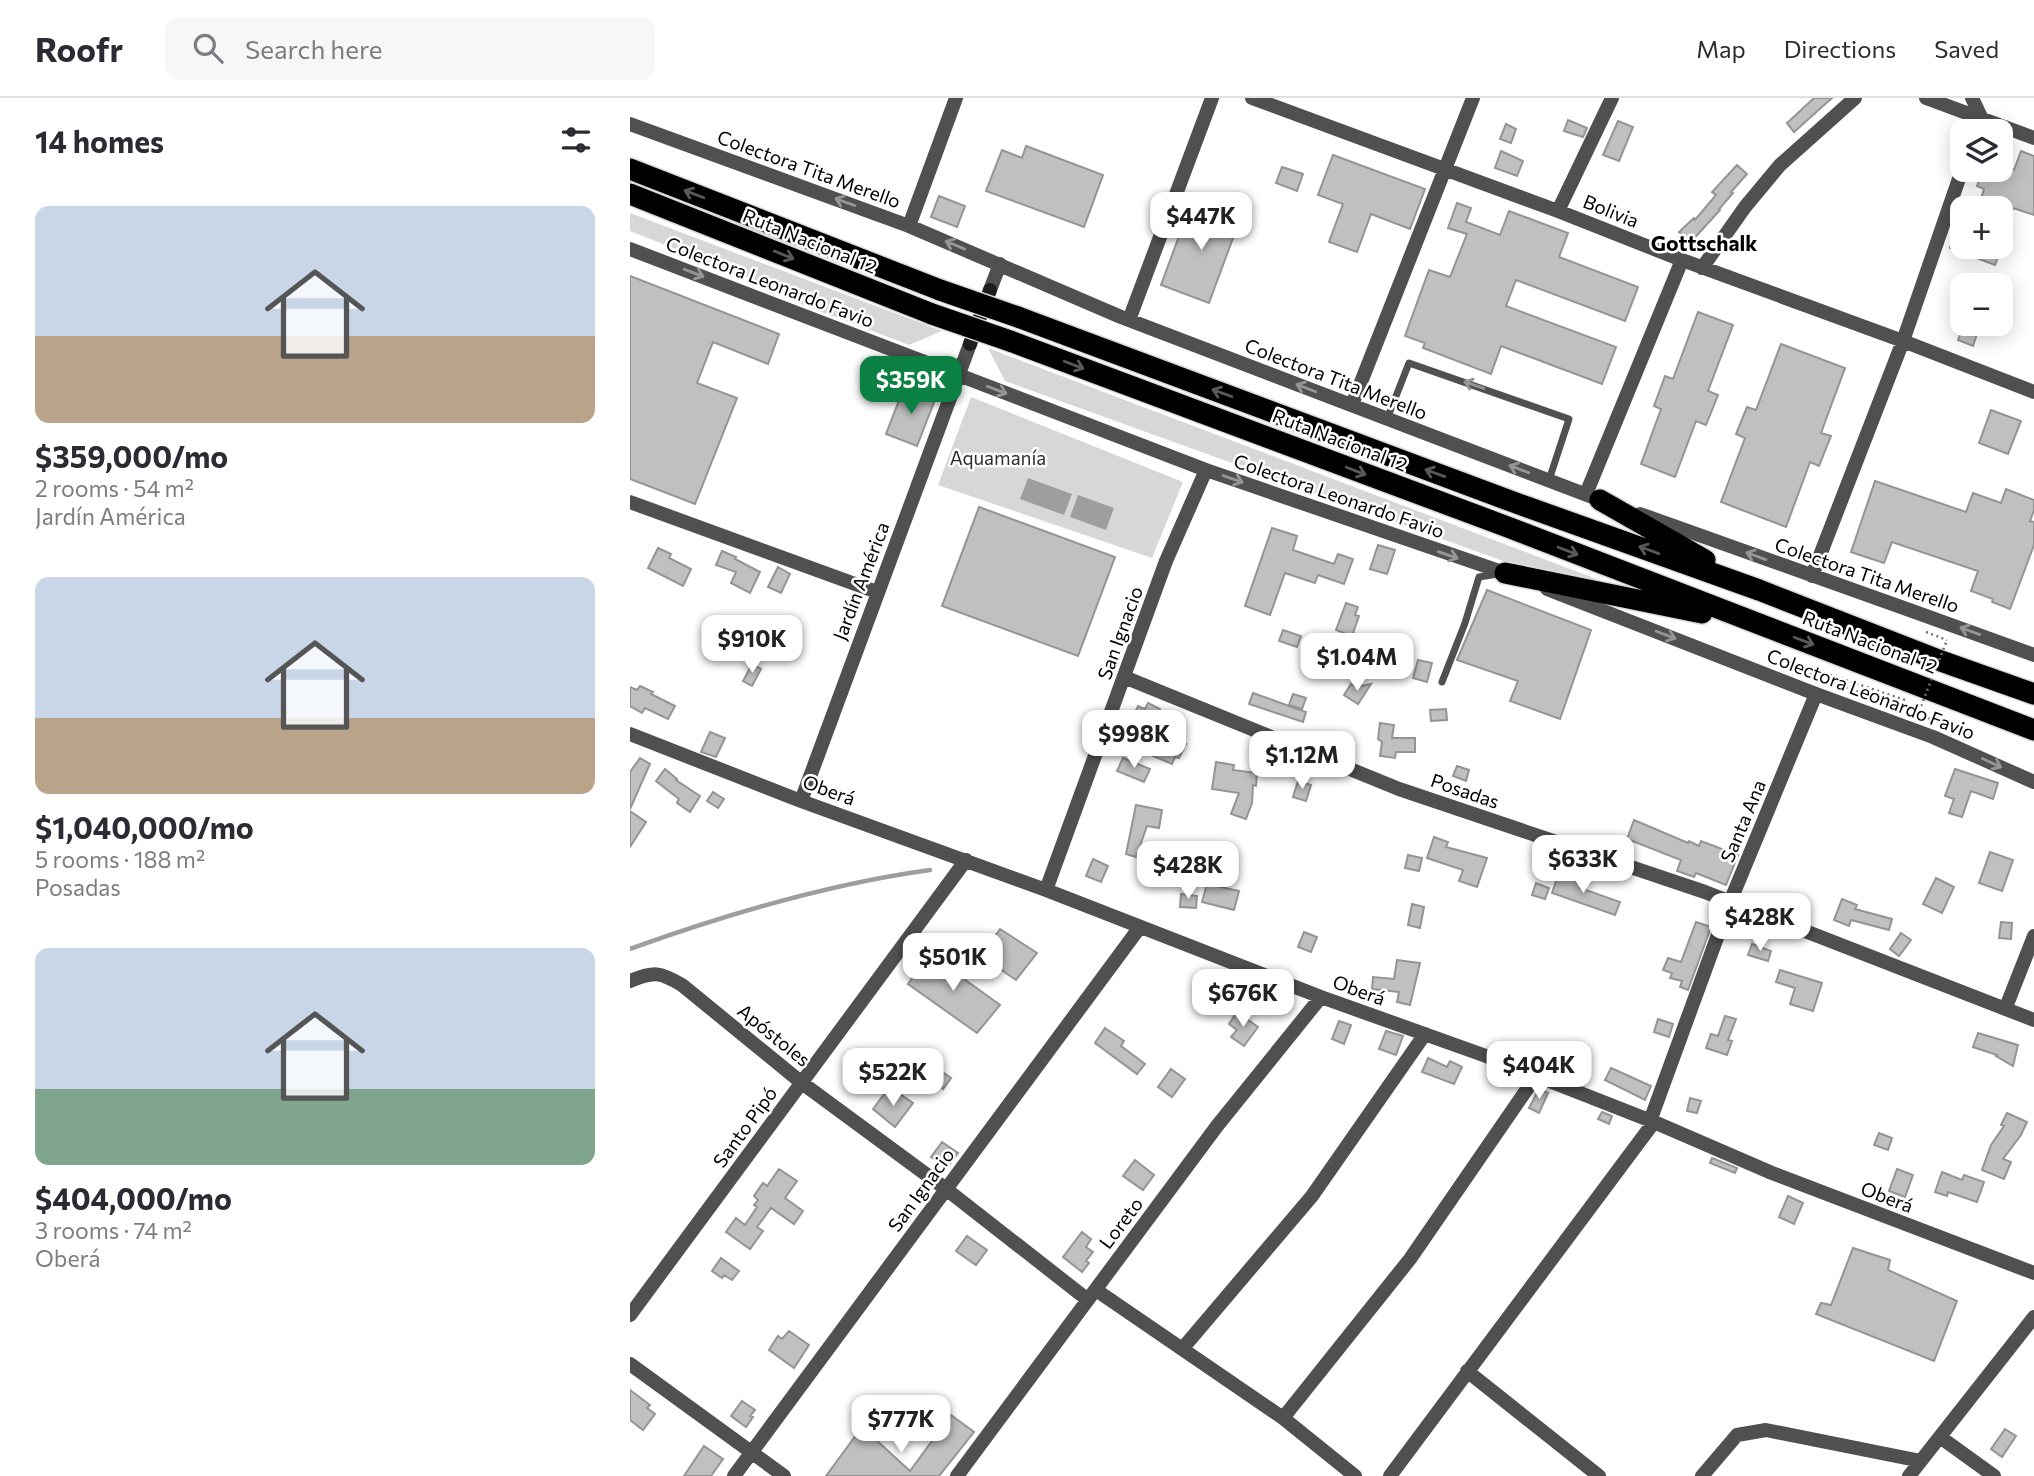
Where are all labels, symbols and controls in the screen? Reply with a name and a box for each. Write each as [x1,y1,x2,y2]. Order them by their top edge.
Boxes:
search box [165,17,655,80]
text: Roofr [35,28,123,69]
icon: search [189,29,227,67]
text: Search here [245,33,383,64]
text: Map [1696,34,1746,63]
text: Directions [1784,34,1896,63]
text: Saved [1934,34,1999,63]
map controls [1950,119,2013,336]
button: layers [1950,119,2013,182]
icon: filters [557,121,595,159]
text: 14 homes [35,122,164,159]
street label: Colectora Tita Merello [714,125,904,212]
one-way arrow [684,186,705,199]
street label: Bolivia [1580,189,1642,232]
pin: $447K [1152,192,1250,252]
one-way arrow [835,195,857,208]
button: + [1950,196,2013,259]
text: $447K [1166,201,1236,229]
street label: Ruta Nacional 12 [740,203,881,278]
district label: Gottschalk [1651,230,1757,255]
street label: Colectora Leonardo Favio [663,231,878,332]
one-way arrow [945,237,966,250]
one-way arrow [773,250,795,263]
icon: home [252,251,378,377]
one-way arrow [682,268,704,280]
button: − [1950,273,2013,336]
street label: Colectora Tita Merello [1242,333,1431,424]
pin: $359K [862,356,960,416]
one-way arrow [1062,360,1084,372]
text: $359K [876,365,946,393]
one-way arrow [1463,378,1485,390]
one-way arrow [1296,380,1318,393]
one-way arrow [986,385,1008,397]
one-way arrow [1211,386,1233,399]
street label: Ruta Nacional 12 [1270,403,1411,476]
text: $359,000/mo [35,437,228,474]
park label: Aquamanía [950,446,1046,469]
street label: Colectora Leonardo Favio [1231,449,1447,542]
one-way arrow [1508,462,1530,475]
one-way arrow [1344,465,1366,478]
one-way arrow [1425,465,1446,478]
text: 2 rooms · 54 m² [35,474,194,502]
one-way arrow [1222,474,1243,487]
text: Jardín América [35,502,186,530]
street label: Jardín América [827,519,894,643]
street label: Colectora Tita Merello [1772,532,1962,617]
one-way arrow [1638,543,1660,556]
one-way arrow [1557,545,1579,558]
one-way arrow [1745,549,1767,561]
one-way arrow [1436,550,1458,562]
street label: San Ignacio [1092,583,1147,683]
street label: Ruta Nacional 12 [1800,605,1941,678]
pin: $910K [703,616,801,675]
icon: home [252,622,378,748]
text: $910K [717,624,787,652]
one-way arrow [1960,624,1981,637]
one-way arrow [1655,630,1676,643]
pin: $1.04M [1300,634,1414,693]
one-way arrow [1792,636,1814,649]
text: $1.04M [1317,642,1397,670]
street label: Colectora Leonardo Favio [1764,643,1979,744]
pin: $998K [1085,710,1183,770]
text: $998K [1098,719,1170,747]
pin: $1.12M [1245,732,1359,791]
text: $1.12M [1265,740,1339,768]
one-way arrow [1981,757,2002,770]
street label: Posadas [1428,768,1502,813]
street label: Oberá [800,769,858,810]
street label: Santa Ana [1715,776,1770,865]
text: $1,040,000/mo [35,808,254,845]
pin: $633K [1534,836,1632,895]
pin: $428K [1139,842,1237,901]
text: $633K [1548,844,1618,872]
text: 5 rooms · 188 m² [35,845,205,873]
text: $428K [1153,850,1223,878]
text: Posadas [35,873,121,901]
pin: $428K [1711,894,1809,953]
text: $428K [1725,902,1795,930]
pin: $501K [904,934,1002,993]
text: $501K [919,942,987,970]
street label: Oberá [1330,969,1388,1010]
pin: $676K [1194,970,1292,1029]
text: $676K [1208,978,1278,1006]
icon: home [252,993,378,1119]
street label: Apóstoles [733,998,815,1071]
pin: $404K [1490,1042,1588,1101]
pin: $522K [844,1048,942,1108]
text: $404K [1503,1050,1575,1078]
text: $522K [859,1057,927,1085]
street label: Santo Pipó [708,1082,782,1171]
street label: San Ignacio [883,1143,959,1236]
street label: Oberá [1858,1176,1917,1217]
text: $404,000/mo [35,1179,232,1216]
street label: Loreto [1094,1192,1147,1253]
text: 3 rooms · 74 m² [35,1216,192,1244]
text: Oberá [35,1244,100,1272]
pin: $777K [852,1396,950,1455]
text: $777K [867,1404,935,1432]

